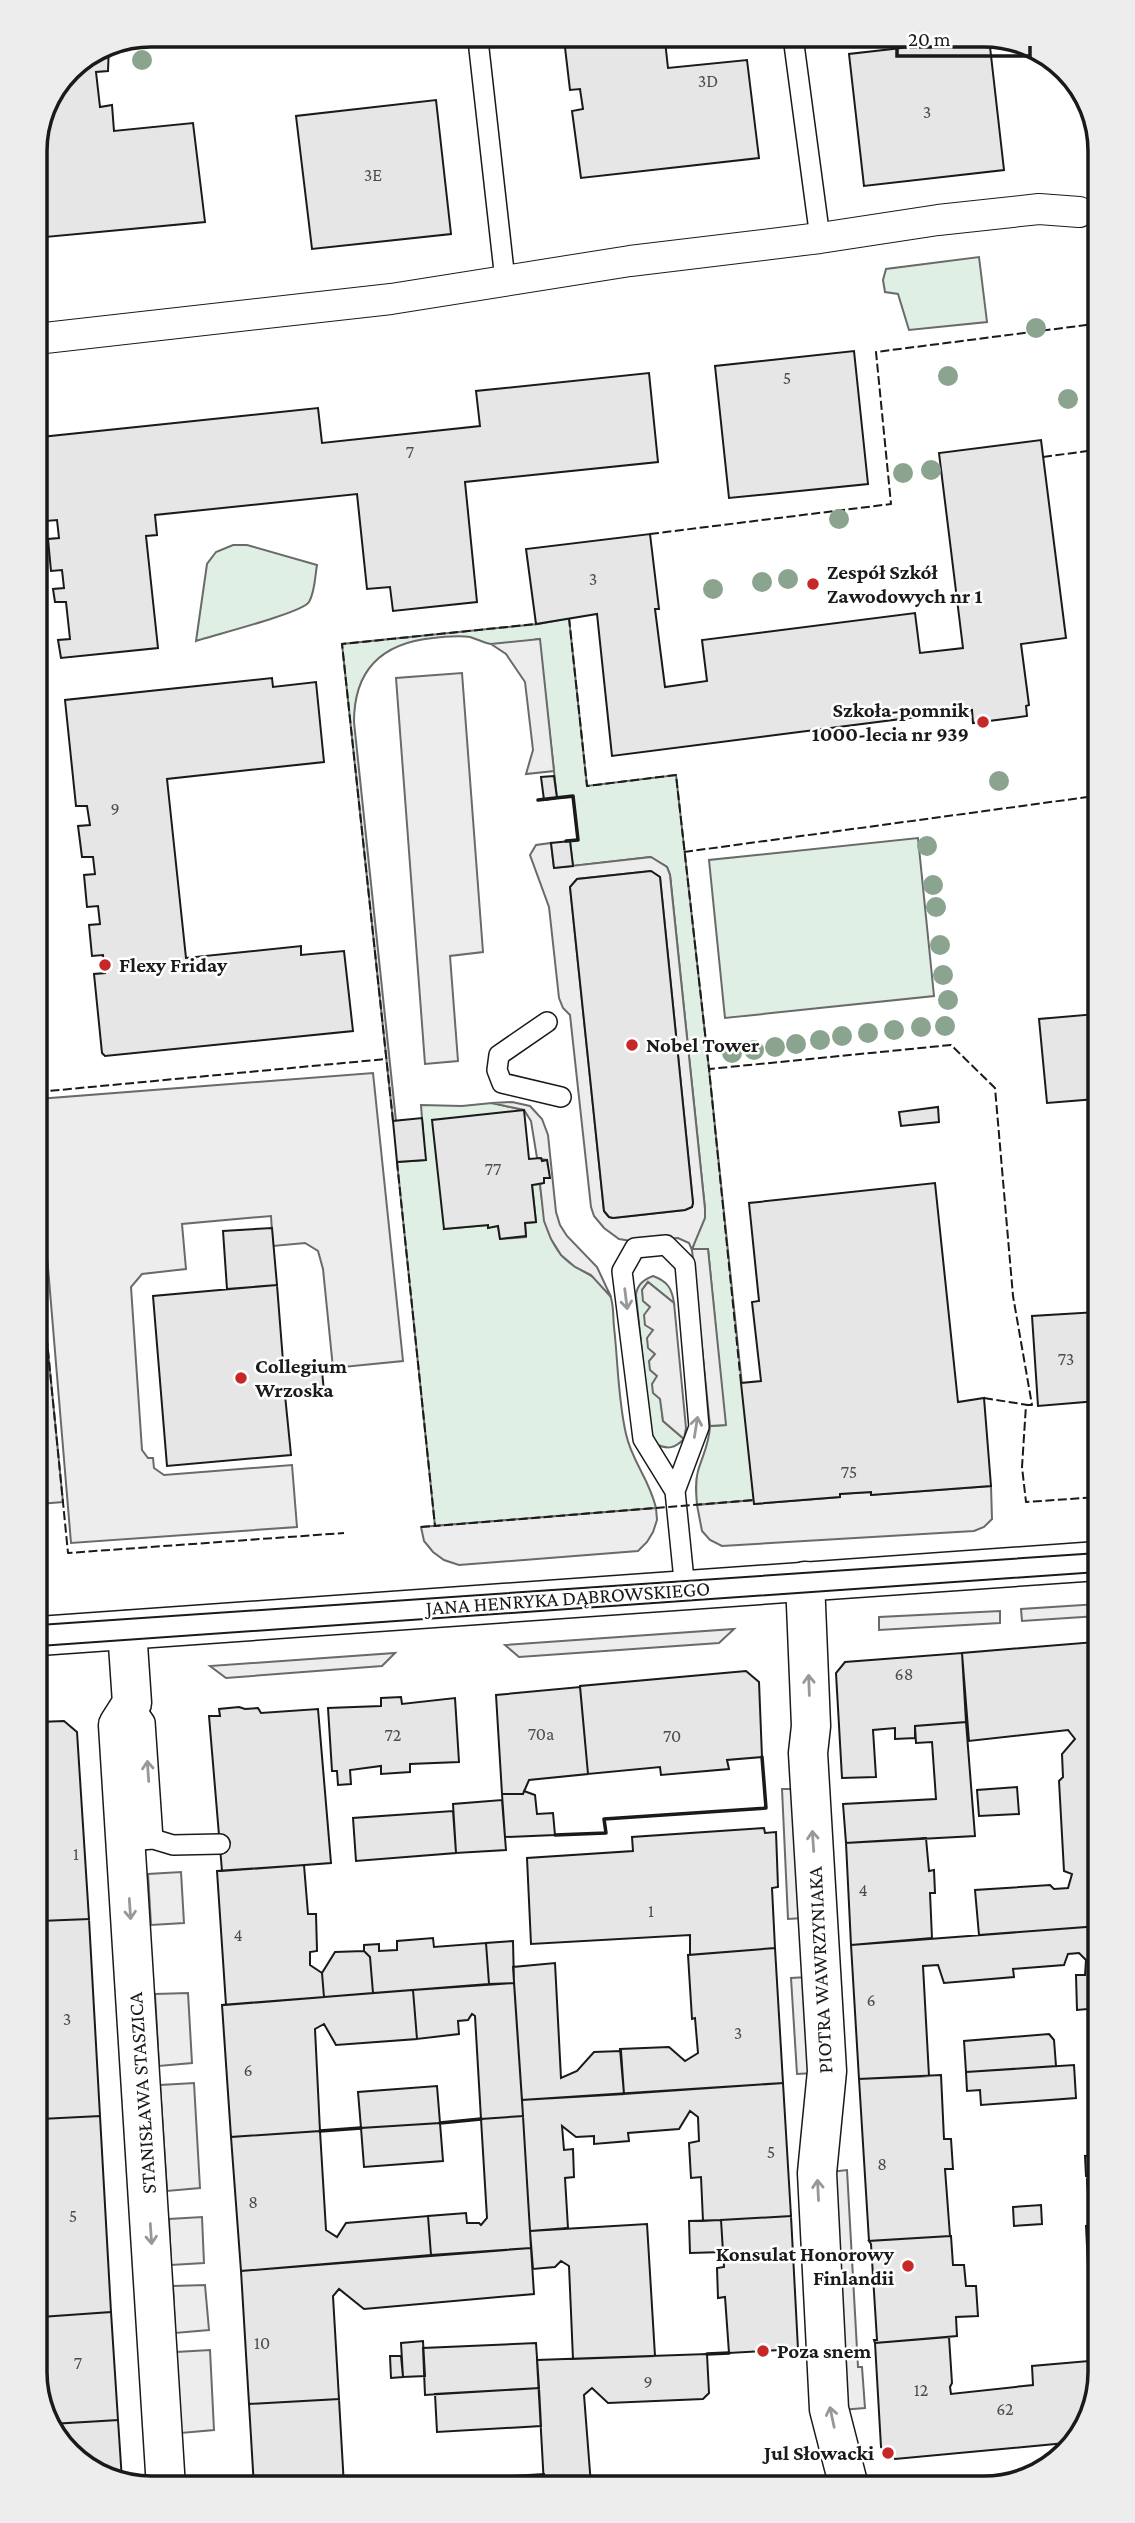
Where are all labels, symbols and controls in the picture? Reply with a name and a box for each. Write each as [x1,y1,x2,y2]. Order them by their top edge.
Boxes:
scale bar [897,14,1030,58]
text: 20 m [908,27,951,51]
house number: 3D [698,71,718,91]
house number: 3 [923,102,931,122]
house number: 3E [364,165,382,185]
house number: 5 [783,368,791,388]
house number: 7 [406,442,414,462]
place label: Zespół Szkół Zawodowych nr 1 [827,560,982,608]
house number: 3 [589,569,597,589]
marker: Zespół Szkół Zawodowych nr 1 [805,576,821,592]
place label: Szkoła-pomnik 1000-lecia nr 939 [812,698,970,746]
marker: Szkoła-pomnik 1000-lecia nr 939 [975,714,991,730]
house number: 9 [110,799,120,819]
place label: Flexy Friday [119,953,228,977]
marker: Flexy Friday [97,957,113,973]
place label: Nobel Tower [646,1033,760,1057]
marker: Nobel Tower [624,1037,640,1053]
house number: 77 [485,1159,501,1179]
one-way arrow [619,1287,632,1309]
house number: 73 [1058,1349,1074,1369]
place label: Collegium Wrzoska [254,1354,347,1402]
marker: Collegium Wrzoska [233,1370,249,1386]
one-way arrow [690,1416,703,1439]
house number: 75 [841,1462,857,1482]
street label: JANA HENRYKA DĄBROWSKIEGO [423,1576,711,1620]
house number: 68 [895,1664,913,1684]
one-way arrow [803,1673,816,1696]
house number: 70a [528,1724,554,1744]
house number: 72 [385,1725,401,1745]
house number: 70 [663,1726,681,1746]
one-way arrow [141,1760,154,1783]
one-way arrow [806,1830,819,1853]
house number: 1 [73,1844,79,1864]
street label: PIOTRA WAWRZYNIAKA [803,1866,837,2074]
house number: 4 [858,1880,868,1900]
one-way arrow [124,1897,137,1920]
house number: 1 [648,1901,654,1921]
house number: 4 [233,1925,243,1945]
house number: 6 [866,1990,876,2010]
street label: STANISŁAWA STASZICA [123,1991,161,2195]
house number: 3 [63,2009,71,2029]
house number: 3 [734,2023,742,2043]
house number: 6 [243,2060,253,2080]
house number: 5 [767,2142,775,2162]
house number: 8 [877,2154,887,2174]
one-way arrow [811,2179,824,2202]
house number: 8 [248,2192,258,2212]
house number: 5 [69,2206,77,2226]
one-way arrow [144,2222,157,2245]
place label: Konsulat Honorowy Finlandii [716,2242,895,2290]
marker: Konsulat Honorowy Finlandii [900,2258,916,2274]
house number: 10 [254,2333,270,2353]
place label: Poza snem [777,2339,871,2363]
marker: Poza snem [755,2343,771,2359]
house number: 7 [74,2353,82,2373]
house number: 9 [643,2372,653,2392]
house number: 12 [914,2380,928,2400]
house number: 62 [996,2399,1014,2419]
one-way arrow [824,2406,838,2429]
place label: Jul Słowacki [762,2441,874,2465]
marker: Jul Słowacki [880,2445,896,2461]

